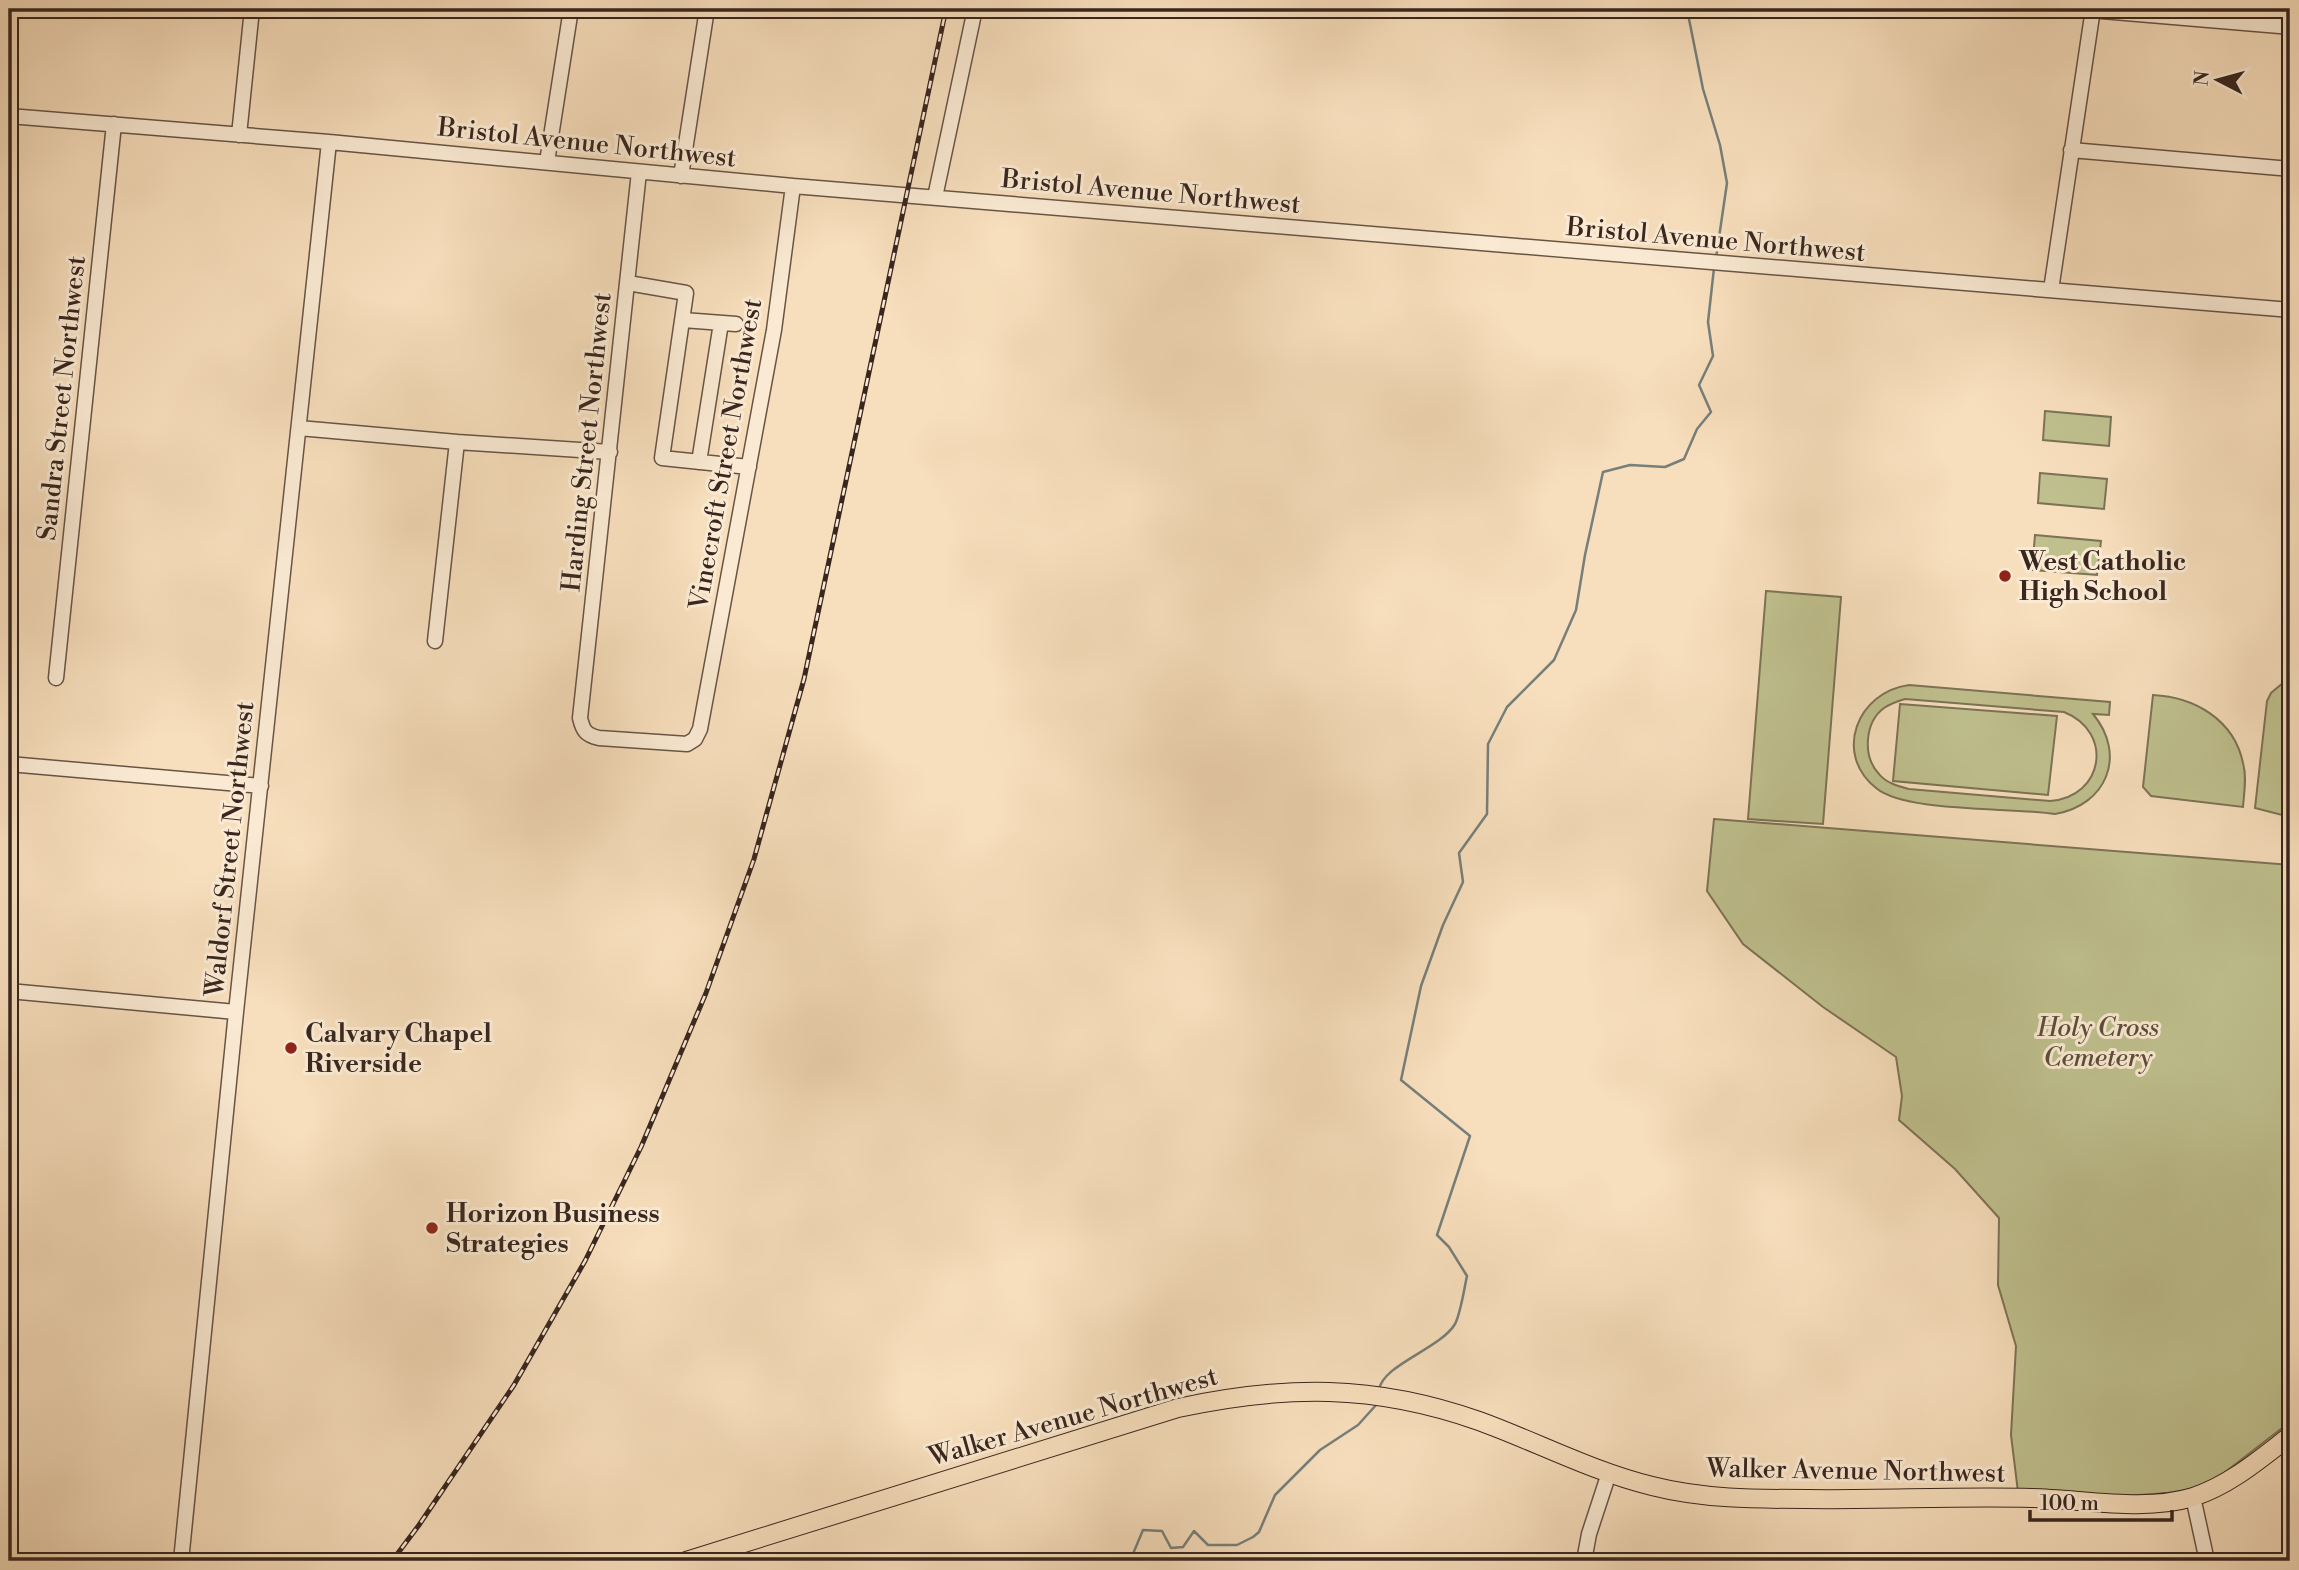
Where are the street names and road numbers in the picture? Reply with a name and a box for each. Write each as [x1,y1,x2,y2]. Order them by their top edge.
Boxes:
street label: Bristol Avenue Northwest [435,111,738,175]
street label: Bristol Avenue Northwest [999,163,1302,221]
street label: Bristol Avenue Northwest [1564,211,1867,269]
street label: Sandra Street Northwest [31,254,93,542]
street label: Harding Street Northwest [555,291,619,593]
street label: Vinecroft Street Northwest [683,296,769,613]
street label: Waldorf Street Northwest [198,700,261,999]
street label: Walker Avenue Northwest [924,1360,1221,1474]
street label: Walker Avenue Northwest [1705,1452,2006,1490]

